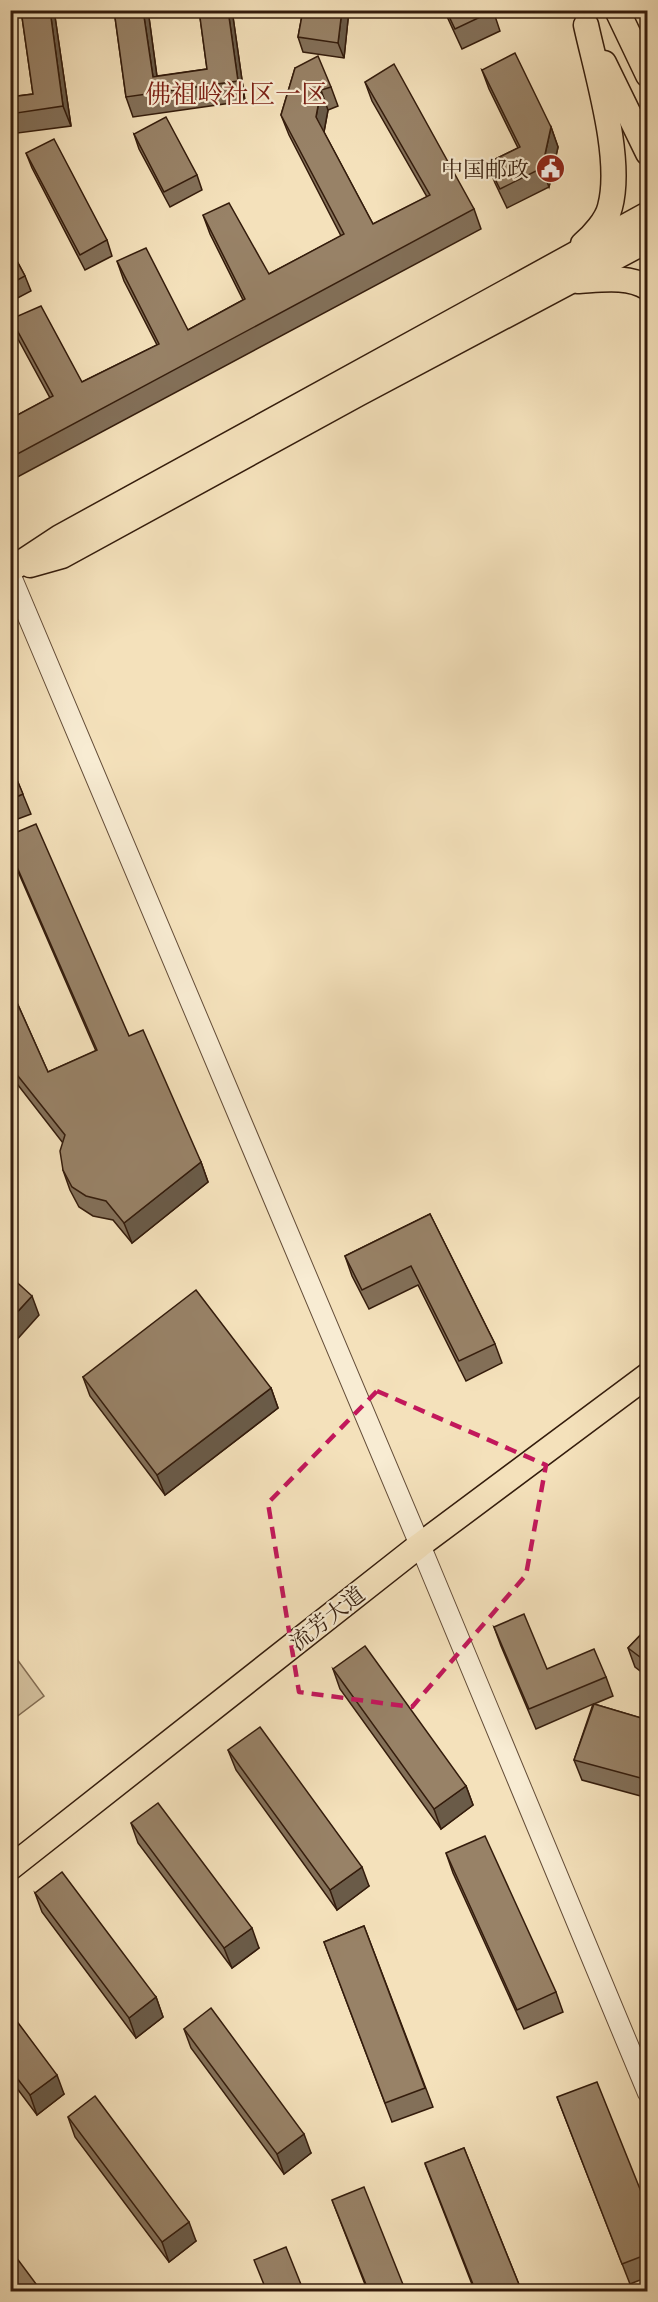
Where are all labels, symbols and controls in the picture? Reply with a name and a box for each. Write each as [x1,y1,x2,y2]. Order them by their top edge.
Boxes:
district label: 佛祖岭社区一区 [145,79,327,112]
public building icon: 中国邮政 [534,153,566,185]
place label: 中国邮政 [441,157,529,184]
street label: 流芳大道 [285,1581,371,1657]

